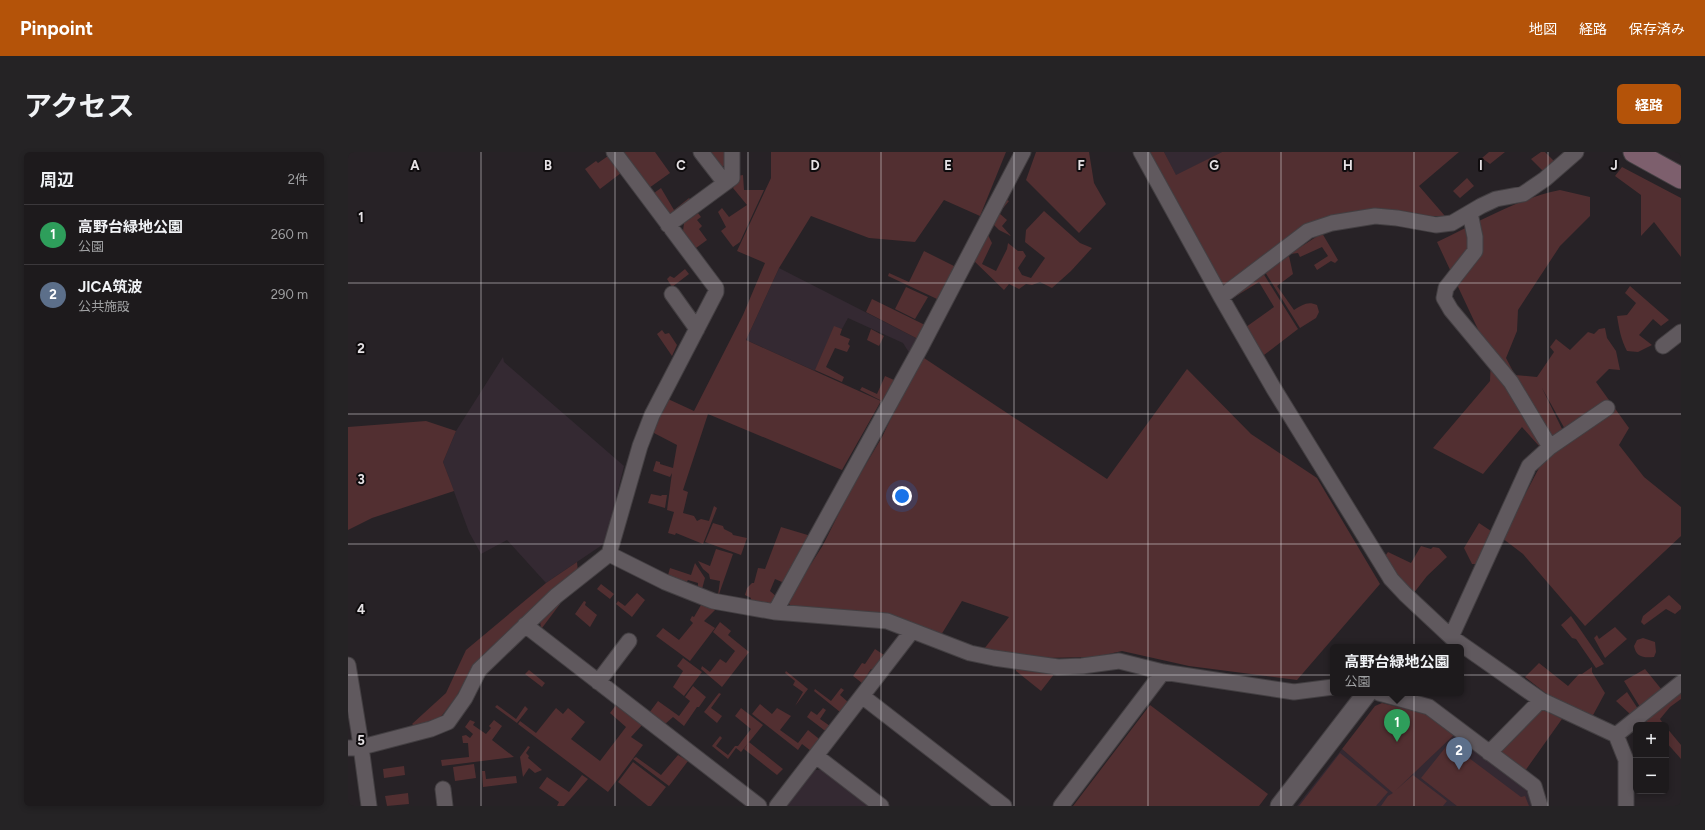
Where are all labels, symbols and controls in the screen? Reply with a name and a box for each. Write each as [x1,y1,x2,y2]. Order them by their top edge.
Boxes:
text: Pinpoint [20,17,93,40]
text: 地図 [1529,21,1557,38]
text: 経路 [1579,21,1607,38]
text: 保存済み [1629,21,1685,38]
button: 経路 [1617,84,1681,124]
text: アクセス [24,89,135,123]
text: A [410,158,420,173]
text: B [544,158,552,173]
text: C [676,158,686,173]
text: D [810,158,820,173]
text: E [944,158,952,173]
text: F [1077,158,1085,173]
text: G [1209,158,1219,173]
text: H [1343,158,1353,173]
text: I [1479,158,1483,173]
text: J [1610,158,1618,173]
text: 周辺 [40,170,74,190]
text: 2件 [288,172,308,187]
text: 1 [358,210,364,225]
text: 高野台緑地公園 [78,218,183,236]
text: 1 [50,227,56,242]
text: 260 m [271,227,308,242]
text: 公園 [78,239,104,254]
text: JICA筑波 [78,278,142,296]
text: 2 [49,287,57,302]
text: 290 m [271,287,308,302]
text: 公共施設 [78,299,130,314]
text: 2 [357,341,365,356]
text: 3 [357,472,365,487]
your location [892,486,912,506]
text: 4 [357,602,365,617]
popup [1330,644,1464,696]
text: 高野台緑地公園 [1344,653,1450,671]
text: 公園 [1344,674,1371,689]
pin: 1 [1384,709,1410,742]
map controls [1633,722,1669,794]
button: + [1633,722,1669,758]
text: 5 [357,733,365,748]
pin: 2 [1446,737,1472,770]
button: − [1633,758,1669,794]

